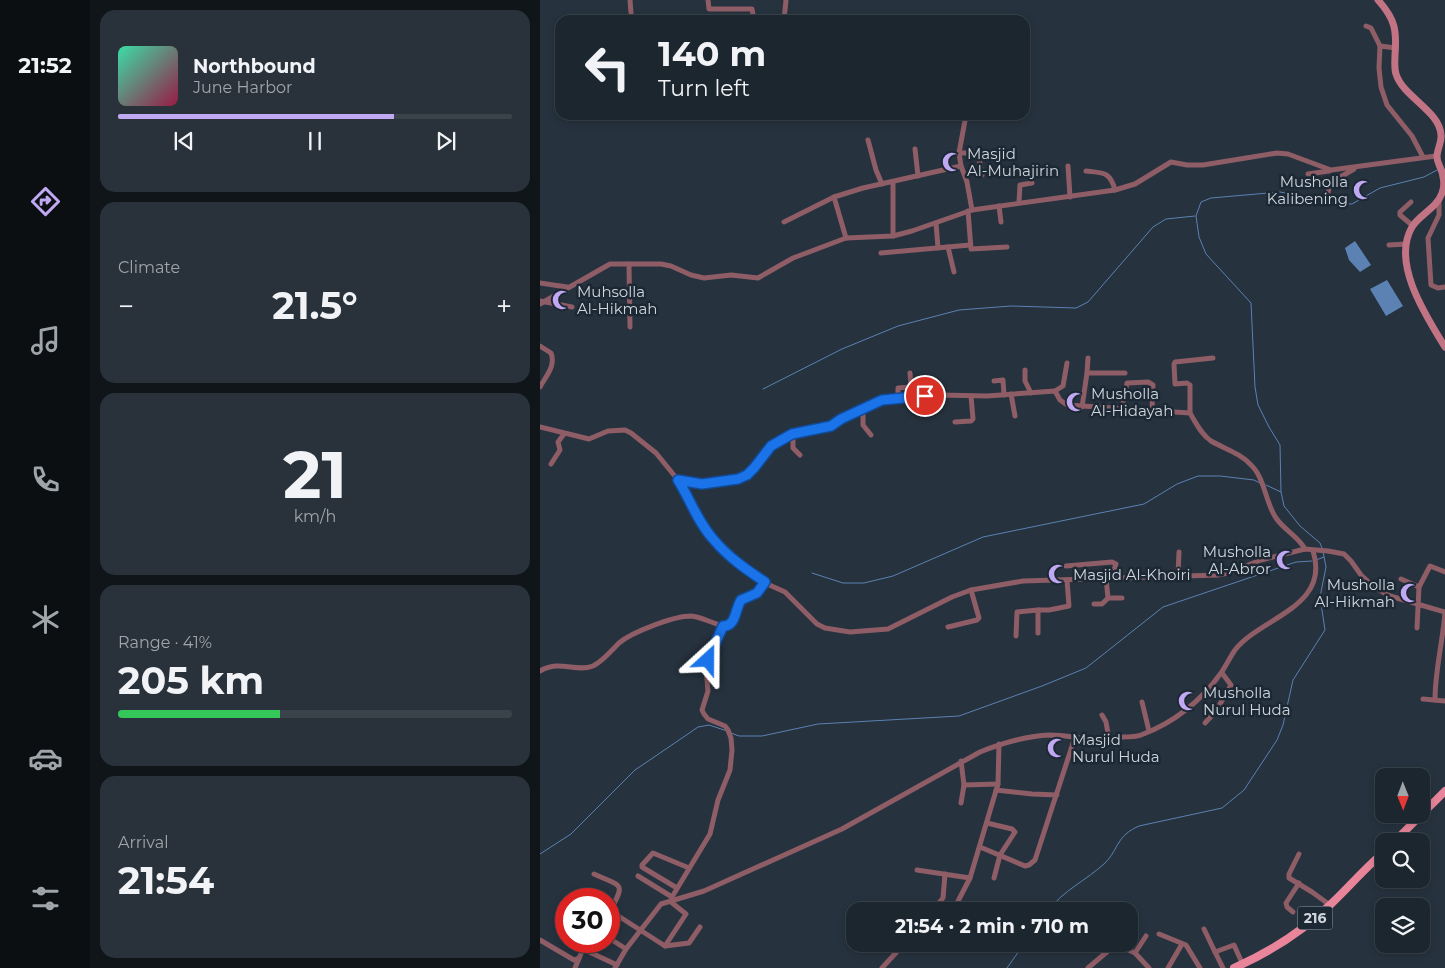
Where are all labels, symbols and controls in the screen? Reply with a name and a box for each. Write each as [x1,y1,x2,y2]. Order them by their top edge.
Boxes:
text: 140 m [658,32,766,75]
icon: left [575,35,640,100]
text: 21:52 [18,52,72,79]
text: Northbound [193,55,316,78]
text: Turn left [658,75,750,102]
text: June Harbor [193,78,292,97]
icon: previous [170,127,198,155]
icon: pause [301,127,329,155]
icon: next [432,127,460,155]
place label: Masjid Al-Muhajirin [967,144,1059,180]
mosque icon: Masjid Al-Muhajirin [941,151,963,173]
place label: Musholla Kalibening [1267,172,1348,208]
mosque icon: Musholla Kalibening [1352,179,1374,201]
icon: directions [28,184,63,219]
text: Climate [118,258,180,277]
text: 21.5° [272,282,358,329]
place label: Muhsolla Al-Hikmah [577,282,658,318]
text: − [118,289,134,323]
text: + [496,289,512,323]
mosque icon: Muhsolla Al-Hikmah [551,289,573,311]
icon: music [28,323,63,358]
pin [904,375,946,417]
icon: arrive [911,382,939,410]
place label: Musholla Al-Hidayah [1091,384,1173,420]
mosque icon: Musholla Al-Hidayah [1065,391,1087,413]
text: 21 [283,435,347,514]
icon: phone [28,462,63,497]
text: km/h [294,507,336,526]
place label: Musholla Al-Abror [1203,542,1271,578]
mosque icon: Musholla Al-Abror [1275,549,1297,571]
mosque icon: Masjid Al-Khoiri [1047,563,1069,585]
place label: Masjid Al-Khoiri [1073,565,1190,584]
place label: Musholla Al-Hikmah [1314,575,1395,611]
mosque icon: Musholla Al-Hikmah [1399,582,1421,604]
icon: climate [28,602,63,637]
text: Range · 41% [118,633,212,652]
position arrow [681,633,733,685]
text: 205 km [118,657,264,704]
place label: Musholla Nurul Huda [1203,683,1291,719]
mosque icon: Musholla Nurul Huda [1177,690,1199,712]
place label: Masjid Nurul Huda [1072,730,1160,766]
mosque icon: Masjid Nurul Huda [1046,737,1068,759]
icon: car [28,741,63,776]
north arrow [1375,768,1430,822]
map controls [1375,768,1430,953]
text: Arrival [118,833,168,852]
button: search [1375,833,1430,888]
text: 21:54 [118,857,214,904]
icon: filters [28,881,63,916]
speed limit sign: 30 [555,888,620,953]
button: layers [1375,898,1430,953]
road number: 216 [1298,906,1332,930]
text: 21:54 · 2 min · 710 m [895,915,1089,938]

